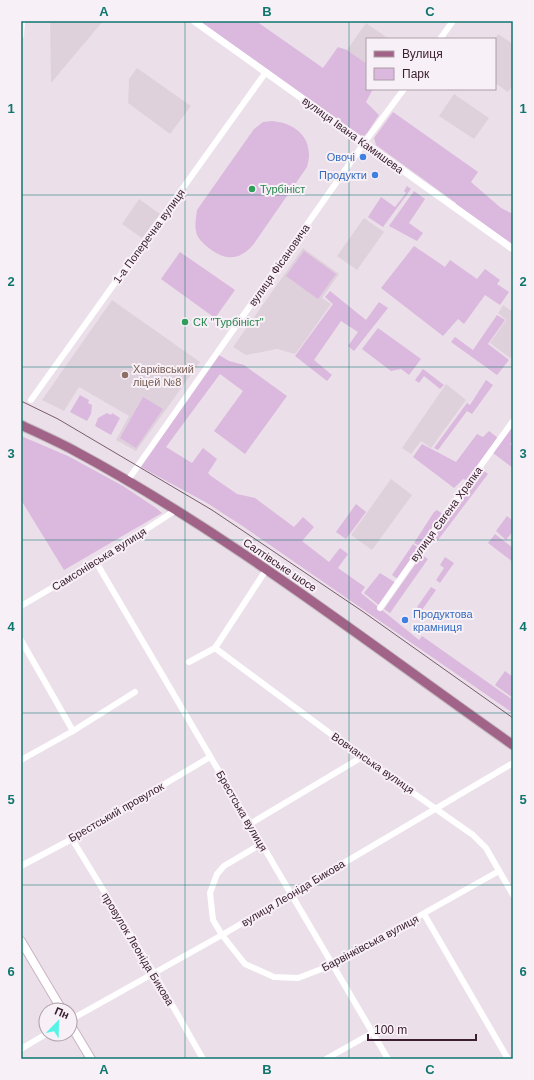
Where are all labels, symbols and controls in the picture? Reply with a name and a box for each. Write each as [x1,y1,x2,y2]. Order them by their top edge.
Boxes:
text: A [99,4,109,19]
text: B [262,4,272,19]
text: C [425,4,435,19]
legend [366,38,496,90]
text: Вулиця [402,47,443,61]
text: Парк [402,67,430,81]
street label: вулиця Івана Камишева [300,94,407,176]
text: 1 [7,101,15,116]
text: 1 [519,101,527,116]
place label: Овочі [327,151,355,163]
marker: Овочі [358,152,368,162]
place label: Продукти [319,169,367,181]
marker: Продукти [370,170,380,180]
place label: Турбініст [260,183,305,195]
marker: Турбініст [247,184,257,194]
street label: 1-а Поперечна вулиця [111,186,187,285]
street label: вулиця Фісановича [246,221,312,308]
text: 2 [7,274,15,289]
text: 2 [519,274,527,289]
place label: СК "Турбініст" [193,316,264,328]
marker: СК "Турбініст" [180,317,190,327]
place label: Харківський ліцей №8 [133,363,194,388]
marker: Харківський ліцей №8 [120,370,130,380]
text: 3 [7,446,15,461]
text: 3 [519,446,527,461]
street label: вулиця Євгена Храпка [408,464,485,564]
street label: Самсонівська вулиця [50,525,148,593]
street label: Салтівське шосе [241,536,319,594]
place label: Продуктова крамниця [413,608,474,633]
marker: Продуктова крамниця [400,615,410,625]
text: 4 [7,619,15,634]
text: 4 [519,619,527,634]
street label: Вовчанська вулиця [329,730,417,796]
street label: Брестська вулиця [214,769,270,853]
street label: Брестський провулок [66,780,166,844]
text: 5 [7,792,15,807]
text: 5 [519,792,527,807]
street label: вулиця Леоніда Бикова [239,857,348,929]
street label: провулок Леоніда Бикова [100,890,177,1008]
street label: Барвінківська вулиця [320,912,421,974]
text: 6 [7,964,15,979]
text: 6 [519,964,527,979]
north arrow [38,1002,78,1042]
text: Пн [53,1004,71,1021]
scale bar [368,1016,476,1042]
text: 100 m [374,1023,407,1037]
text: A [99,1062,109,1077]
text: B [262,1062,272,1077]
text: C [425,1062,435,1077]

